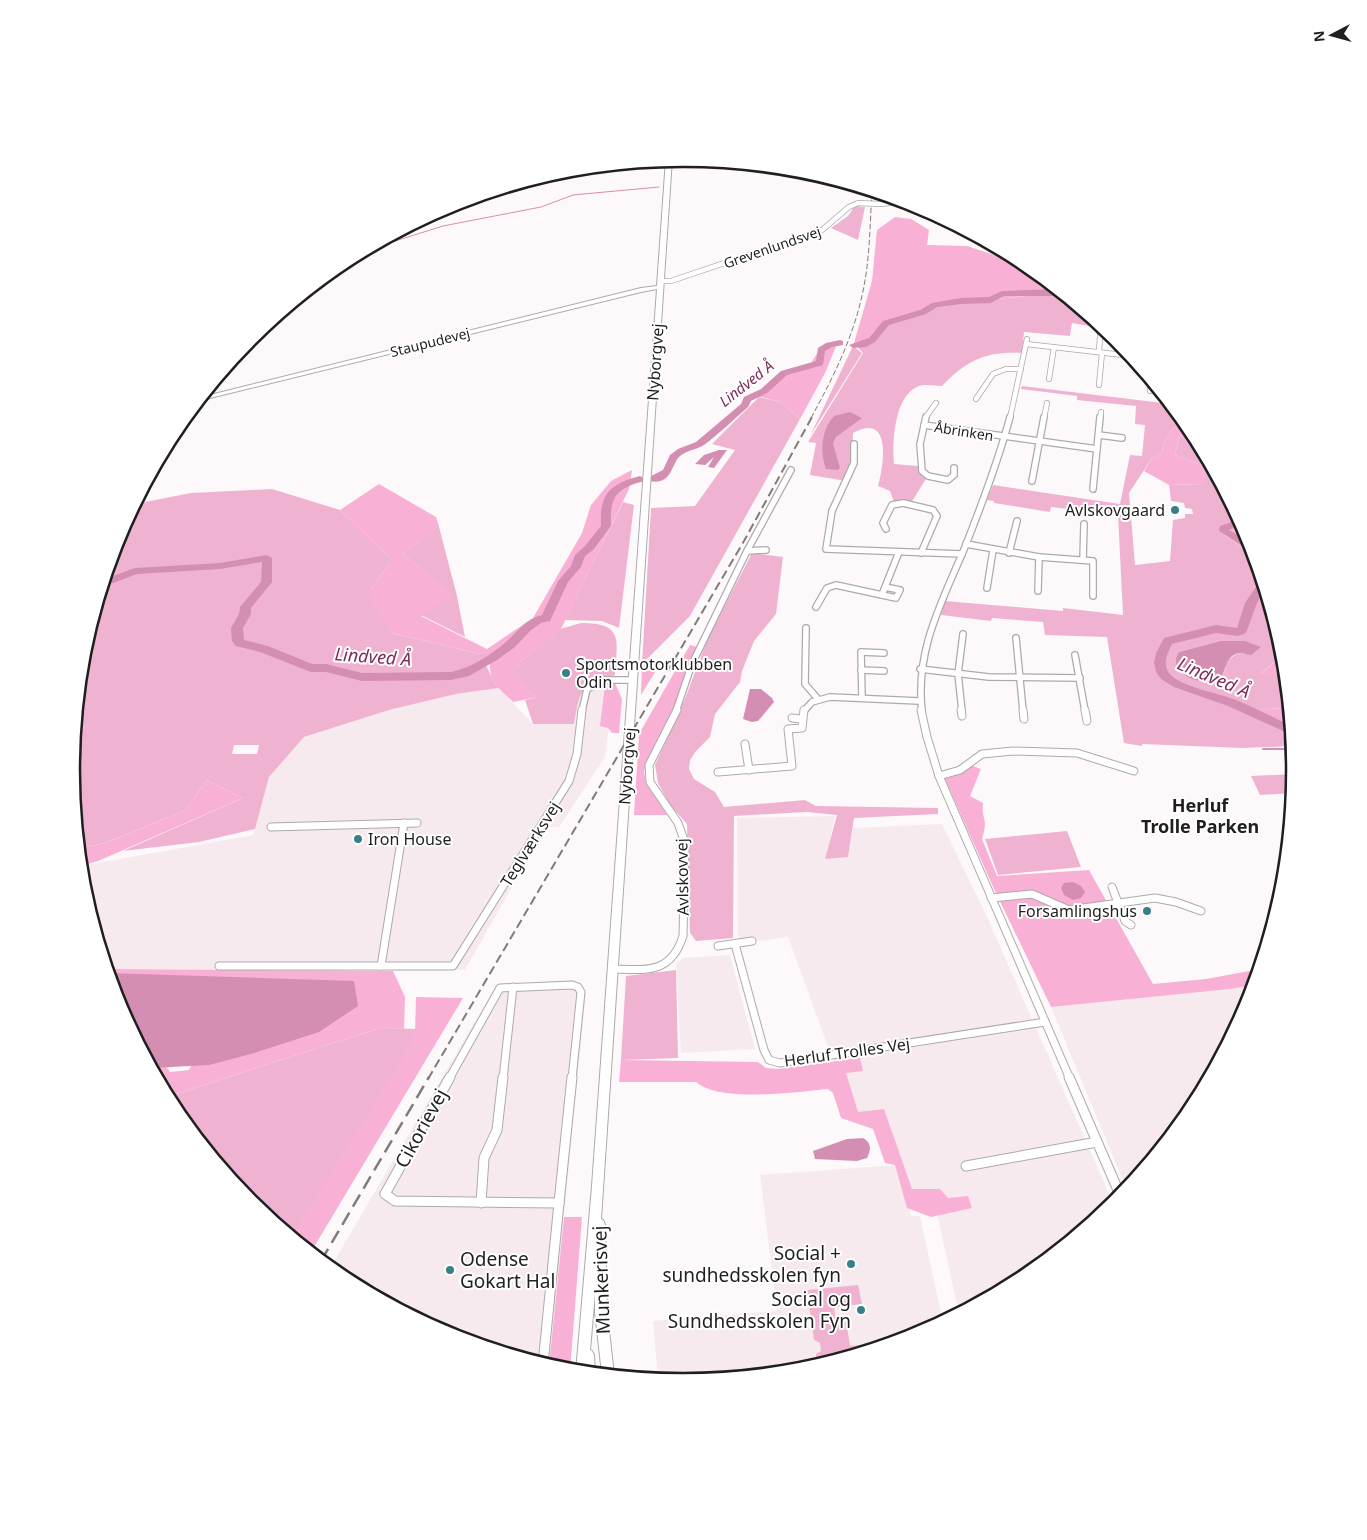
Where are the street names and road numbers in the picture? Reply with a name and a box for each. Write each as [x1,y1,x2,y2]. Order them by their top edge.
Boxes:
street label: Grevenlundsvej [721,221,823,273]
street label: Staupudevej [388,323,472,361]
street label: Nyborgvej [641,323,669,401]
street label: Åbrinken [933,417,995,445]
street label: Nyborgvej [613,727,641,805]
street label: Teglværksvej [495,797,565,891]
street label: Avlskovvej [670,838,694,916]
street label: Herluf Trolles Vej [783,1032,911,1072]
street label: Cikorievej [389,1084,453,1172]
street label: Munkerisvej [586,1225,616,1335]

